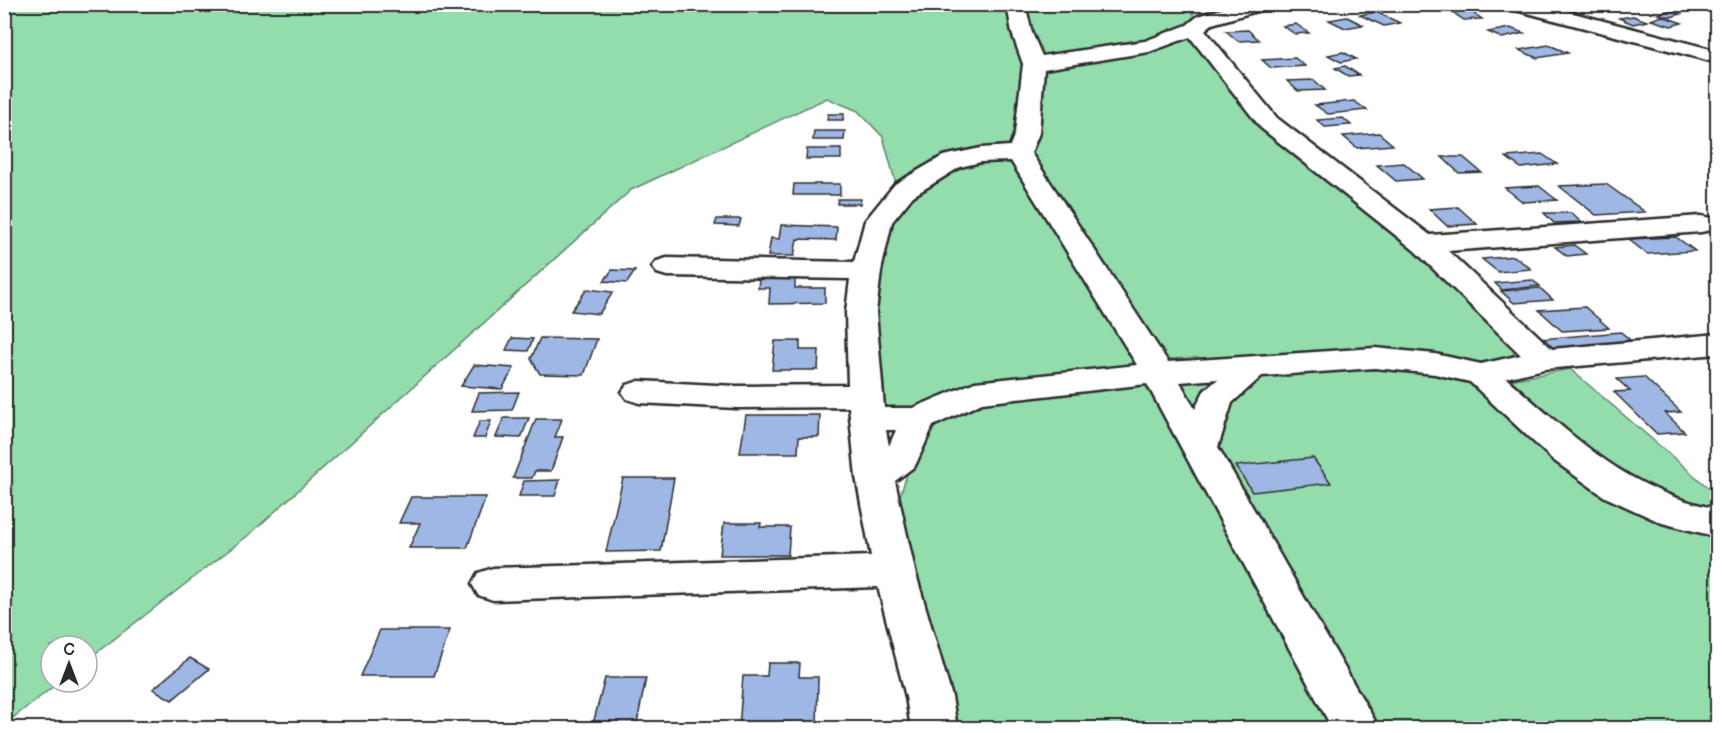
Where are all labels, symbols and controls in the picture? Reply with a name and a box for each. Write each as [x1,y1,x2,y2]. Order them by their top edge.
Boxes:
north arrow [39,634,99,694]
text: С [63,641,75,660]

